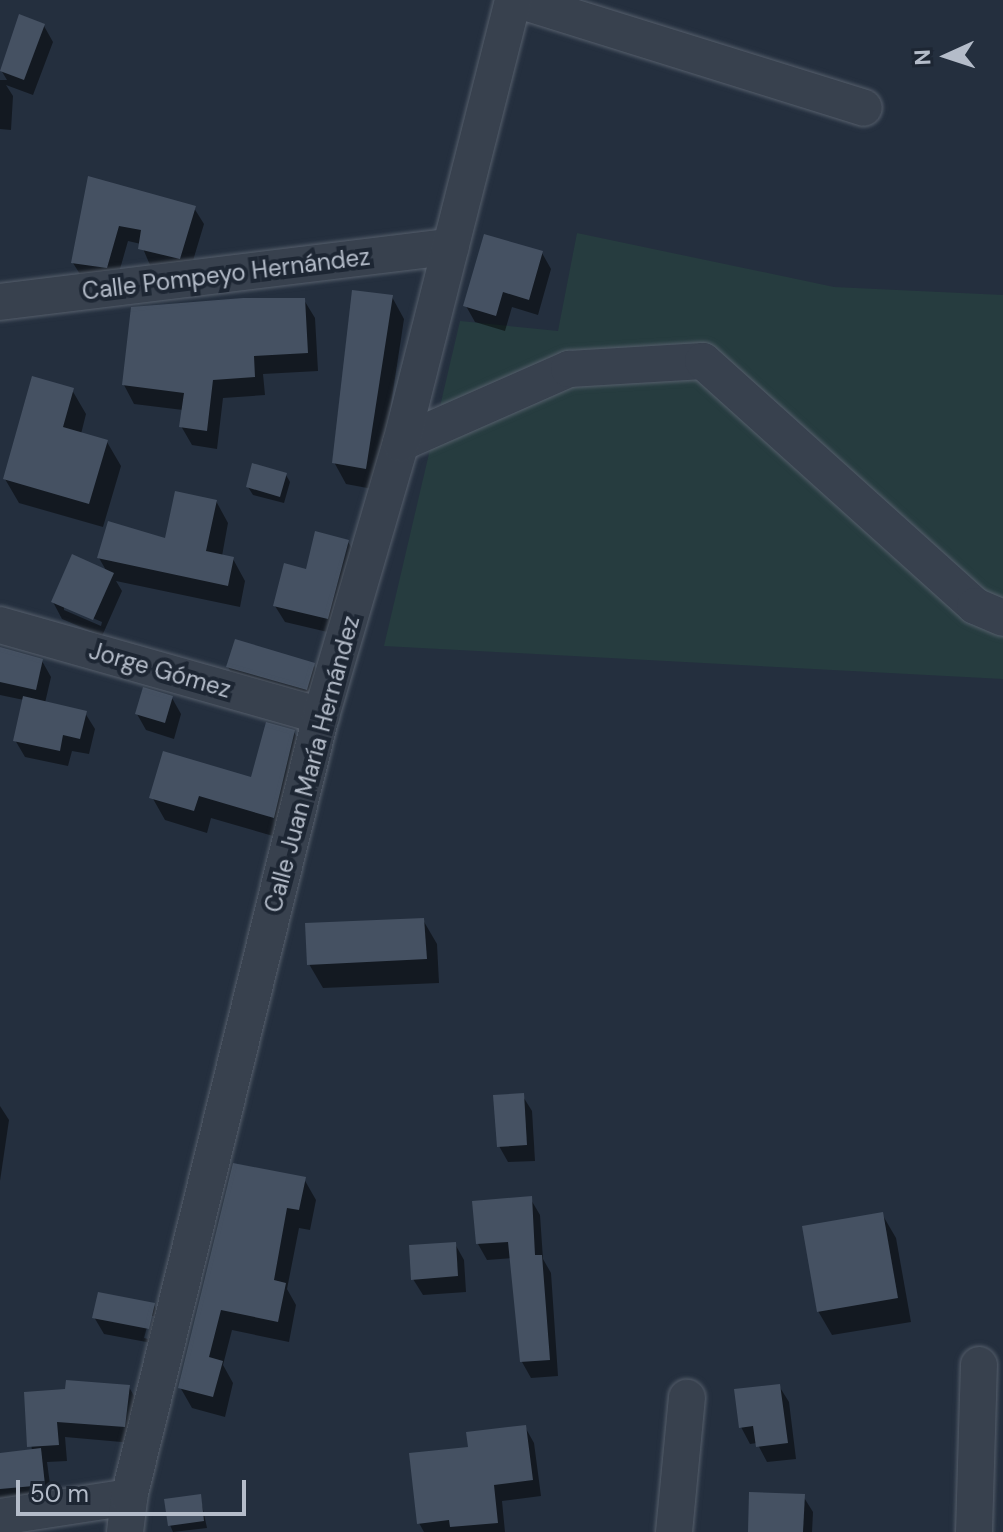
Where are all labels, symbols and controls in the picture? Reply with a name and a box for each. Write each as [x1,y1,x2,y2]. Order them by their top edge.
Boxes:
north arrow [907,16,987,96]
text: N [908,49,937,66]
street label: Calle Pompeyo Hernández [80,242,372,306]
street label: Calle Juan María Hernández [258,612,366,916]
street label: Jorge Gómez [86,636,234,704]
scale bar [20,1464,250,1514]
text: 50 m [30,1478,89,1509]

